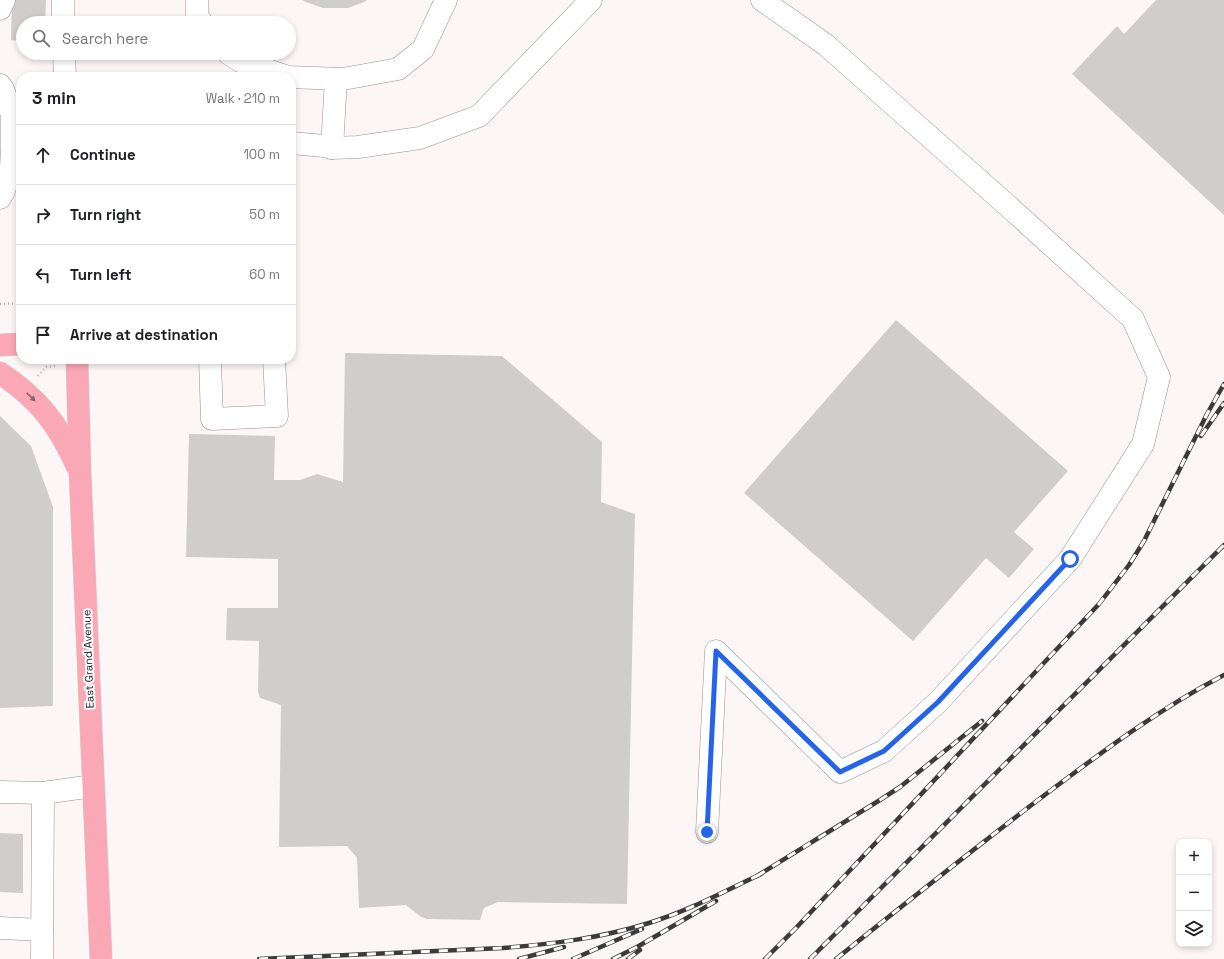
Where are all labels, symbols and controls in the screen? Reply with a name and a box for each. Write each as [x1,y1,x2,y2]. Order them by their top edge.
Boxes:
search box [16,16,296,60]
icon: search [30,27,52,49]
text: Search here [62,29,148,48]
text: 3 min [32,87,76,109]
text: Walk · 210 m [206,90,280,107]
icon: ahead [32,144,54,166]
text: Continue [70,145,136,164]
text: 100 m [243,146,280,163]
icon: right [32,204,54,226]
text: Turn right [70,205,141,224]
text: 50 m [249,206,280,223]
icon: left [32,264,54,286]
text: Turn left [70,265,132,284]
text: 60 m [249,266,280,283]
icon: arrive [32,324,54,346]
text: Arrive at destination [70,325,218,344]
one-way arrow [26,392,36,402]
route start [1061,550,1079,568]
street label: East Grand Avenue [79,609,97,709]
route end [698,823,716,841]
map controls [1176,839,1212,947]
button: + [1176,839,1212,875]
button: − [1176,875,1212,911]
button: layers [1176,911,1212,947]

